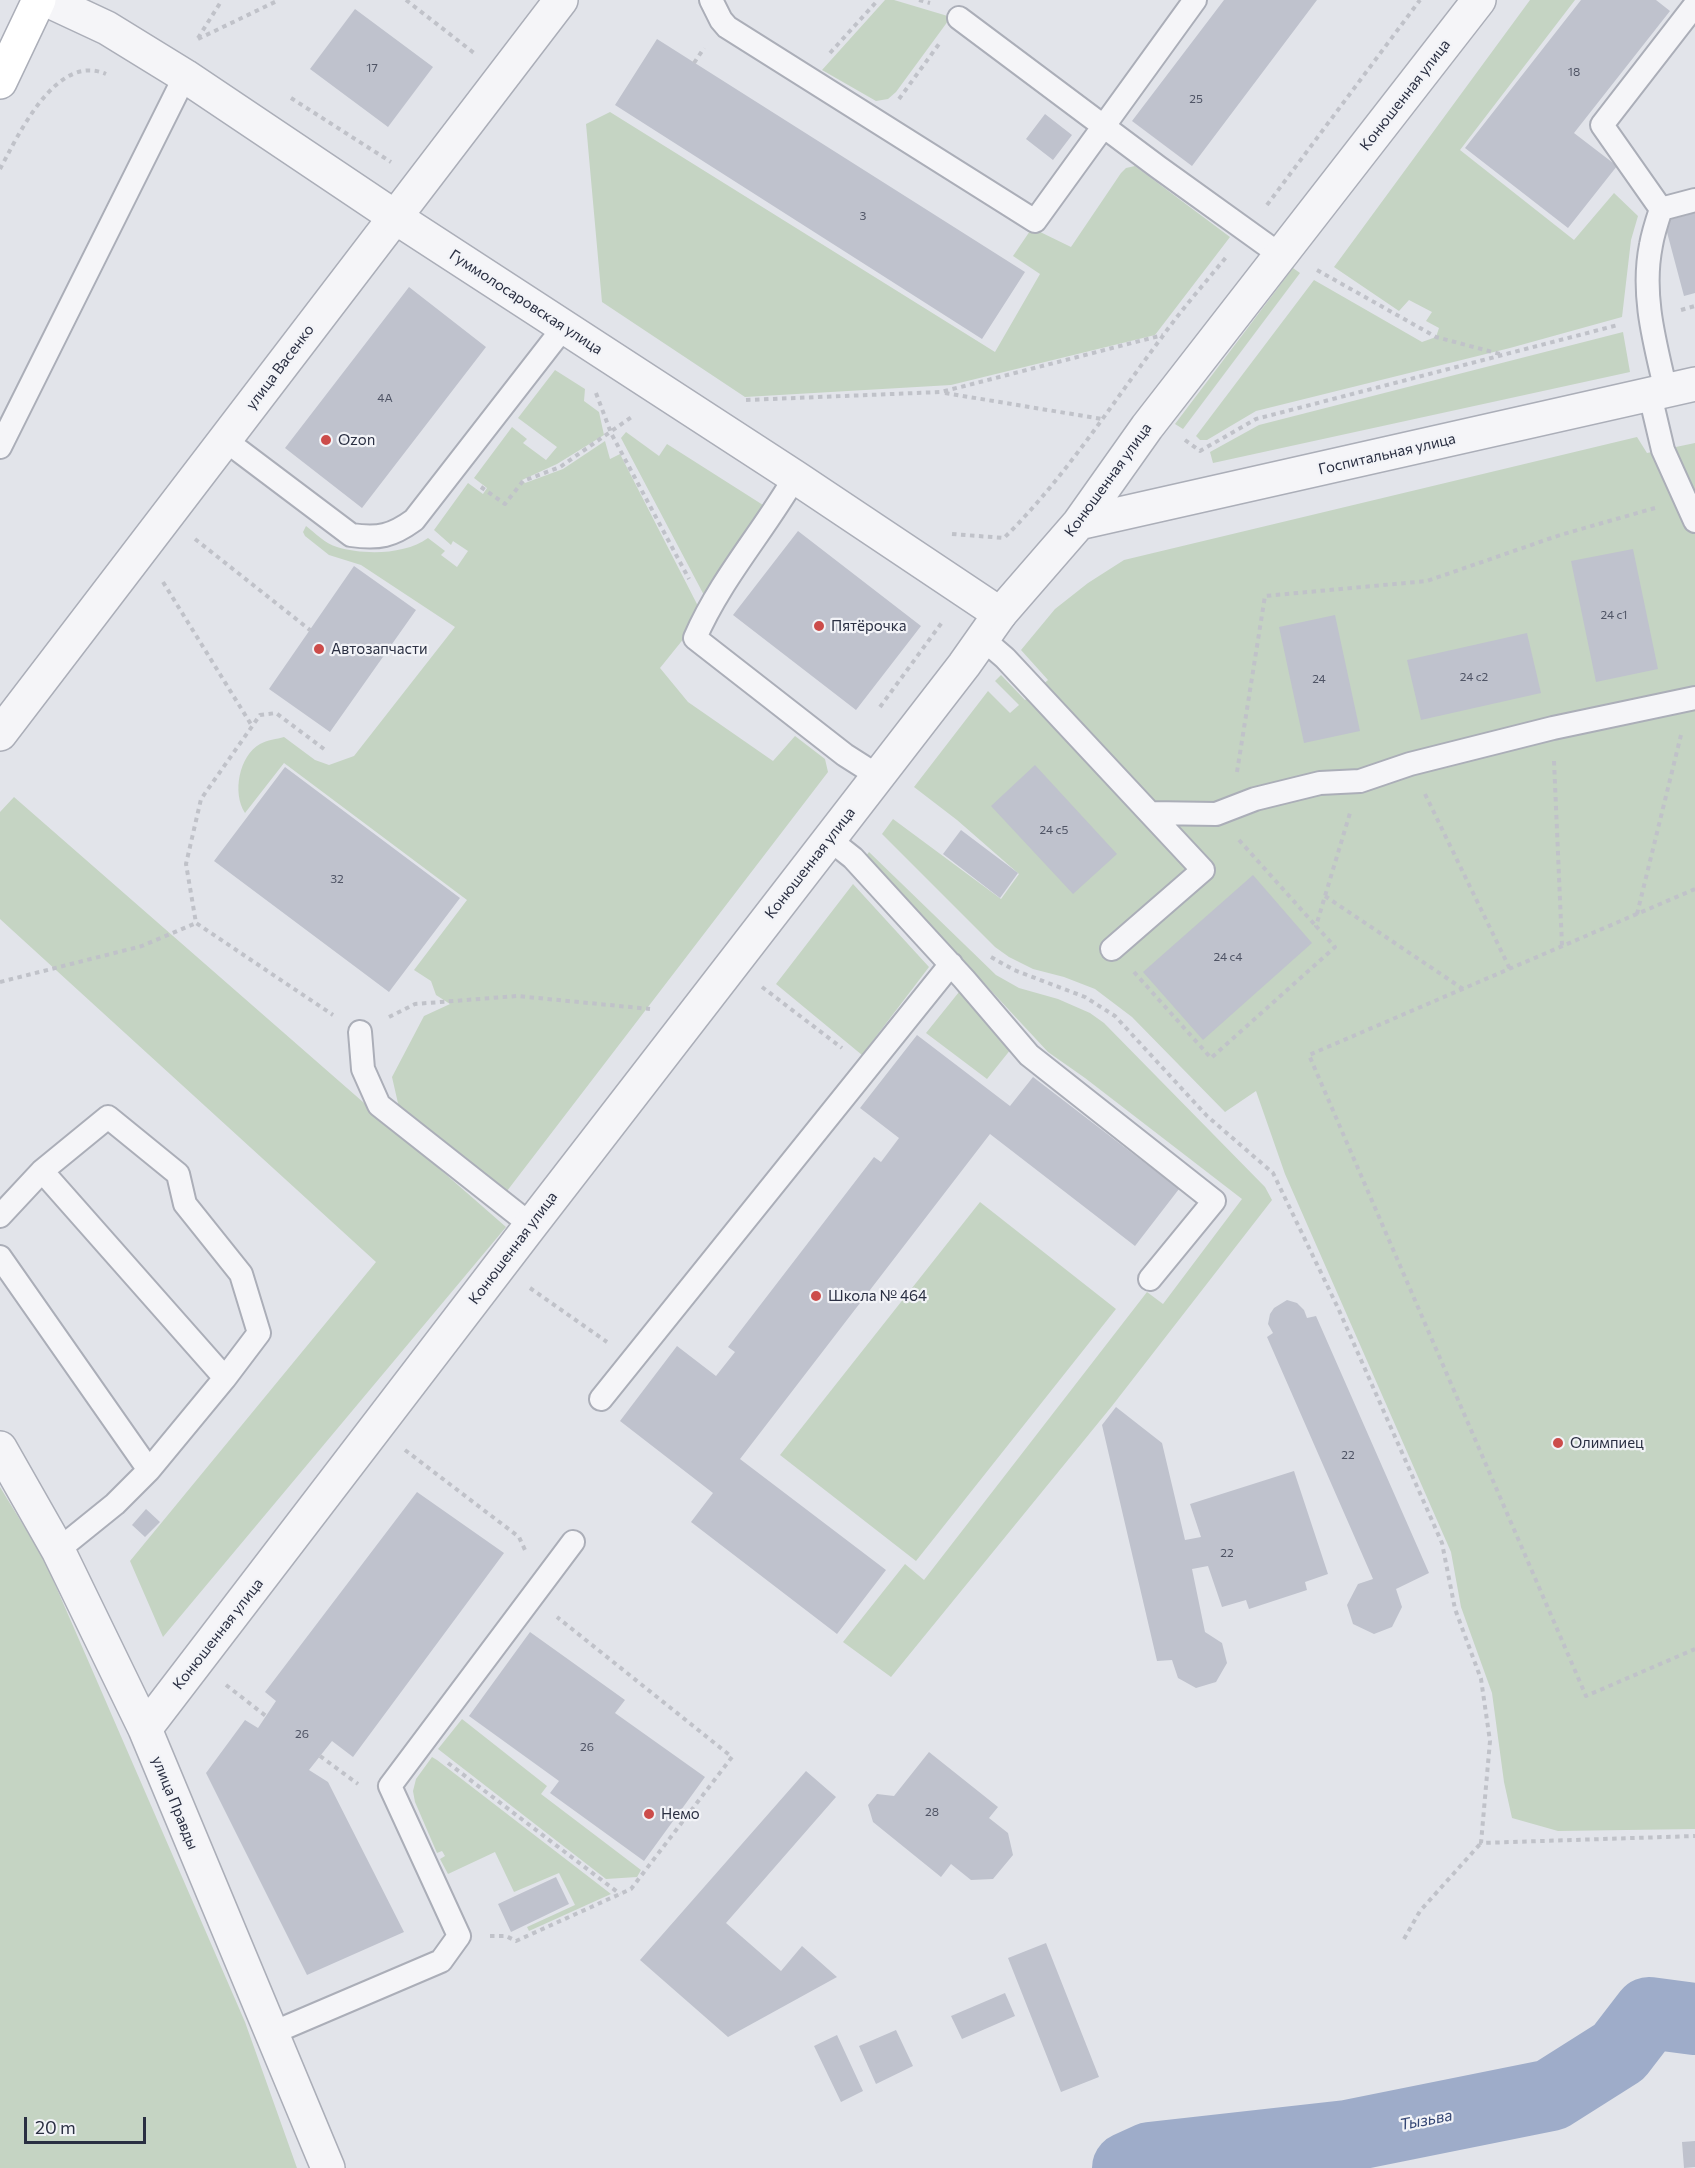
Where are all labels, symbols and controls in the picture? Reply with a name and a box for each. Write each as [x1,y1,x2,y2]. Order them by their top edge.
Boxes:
street label: Конюшенная улица [1356,36,1454,154]
house number: 17 [366,61,378,75]
house number: 18 [1568,65,1580,79]
house number: 25 [1189,92,1203,106]
house number: 3 [860,209,866,223]
street label: Гуммолосаровская улица [446,246,606,358]
street label: улица Васенко [242,321,318,413]
house number: 4А [377,391,393,405]
street label: Конюшенная улица [1061,420,1155,540]
street label: Госпитальная улица [1317,429,1457,479]
place label: Ozon [338,431,375,449]
marker: Ozon [319,433,333,447]
house number: 24 с1 [1600,608,1628,622]
place label: Пятёрочка [831,617,906,635]
marker: Пятёрочка [812,619,826,633]
place label: Автозапчасти [331,640,428,658]
marker: Автозапчасти [312,642,326,656]
house number: 24 с2 [1460,670,1488,684]
house number: 24 [1312,672,1326,686]
street label: Конюшенная улица [761,804,859,922]
house number: 24 с5 [1040,823,1068,837]
house number: 32 [330,872,344,886]
house number: 24 с4 [1213,950,1243,964]
street label: Конюшенная улица [465,1188,561,1308]
place label: Школа № 464 [828,1287,927,1305]
marker: Школа № 464 [809,1289,823,1303]
place label: Олимпиец [1570,1434,1644,1452]
marker: Олимпиец [1551,1436,1565,1450]
house number: 22 [1341,1448,1355,1462]
house number: 22 [1220,1546,1234,1560]
street label: Конюшенная улица [169,1575,267,1693]
house number: 26 [295,1727,309,1741]
house number: 26 [580,1740,594,1754]
street label: улица Правды [148,1754,202,1852]
place label: Немо [661,1805,700,1823]
house number: 28 [925,1805,939,1819]
marker: Немо [642,1807,656,1821]
scale bar [27,2105,148,2143]
water label: Тызьва [1398,2105,1454,2135]
text: 20 m [35,2116,76,2138]

